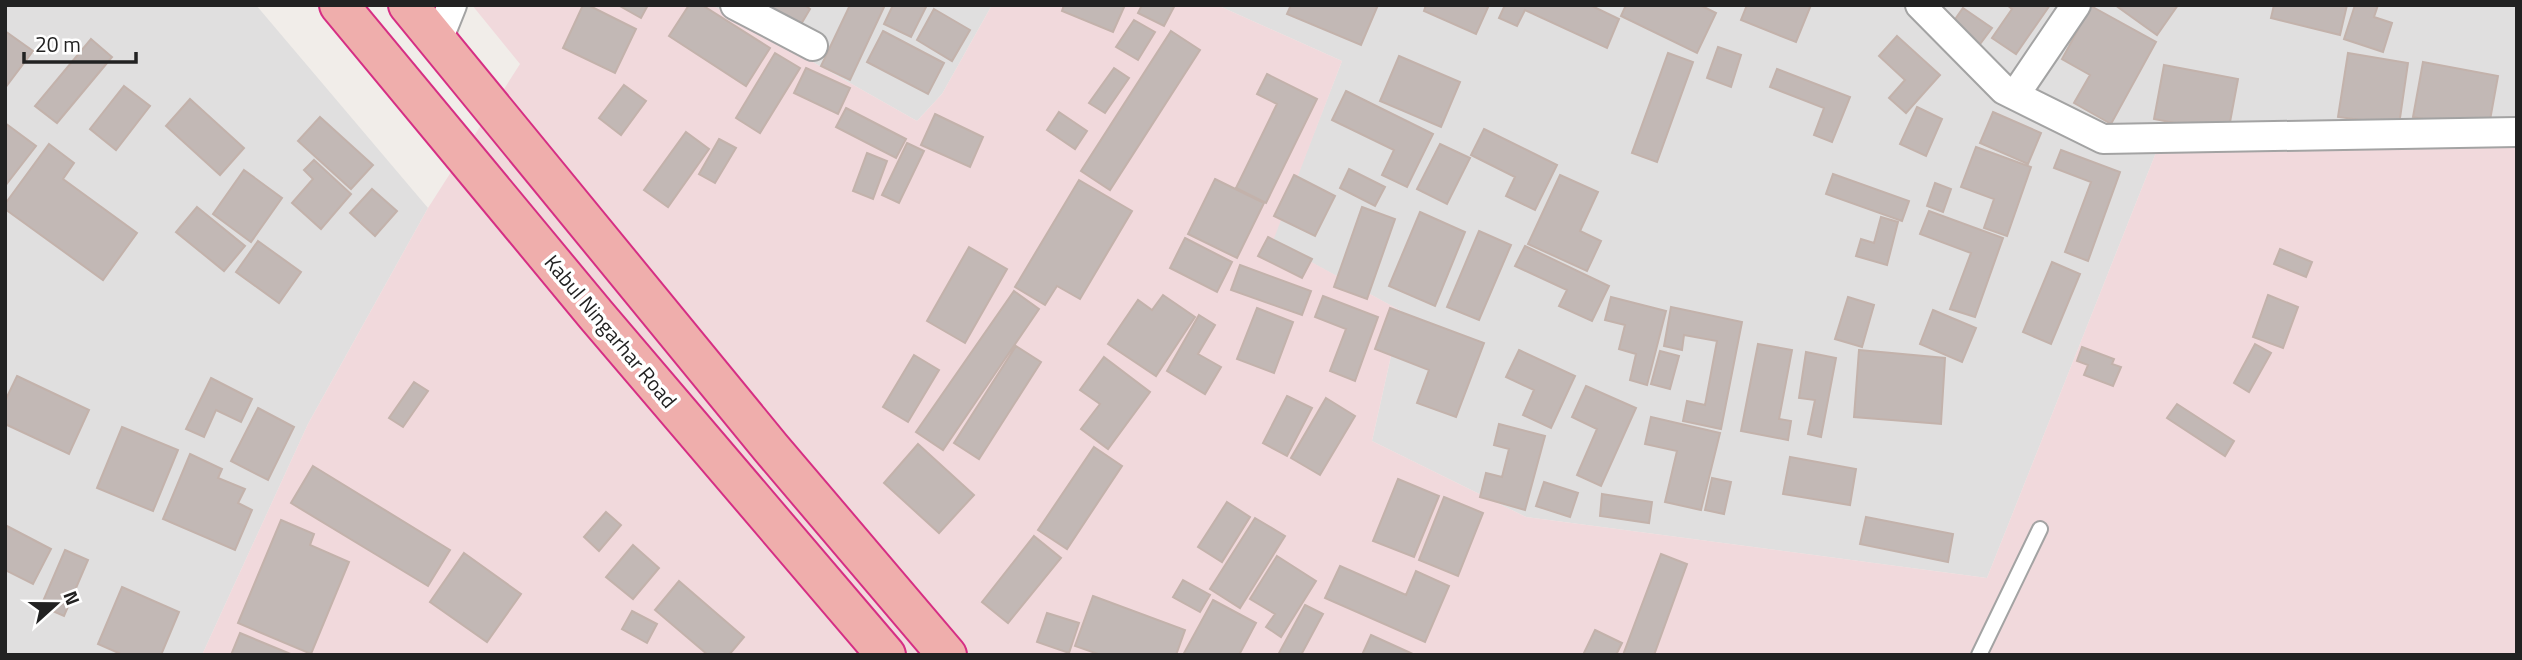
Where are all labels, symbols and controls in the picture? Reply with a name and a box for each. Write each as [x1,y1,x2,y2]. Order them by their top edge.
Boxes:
scale bar [24,21,136,65]
text: 20 m [35,28,81,60]
street label: Kabul Ningarhar Road [537,247,685,415]
north arrow [21,569,91,639]
text: N [56,586,88,609]

